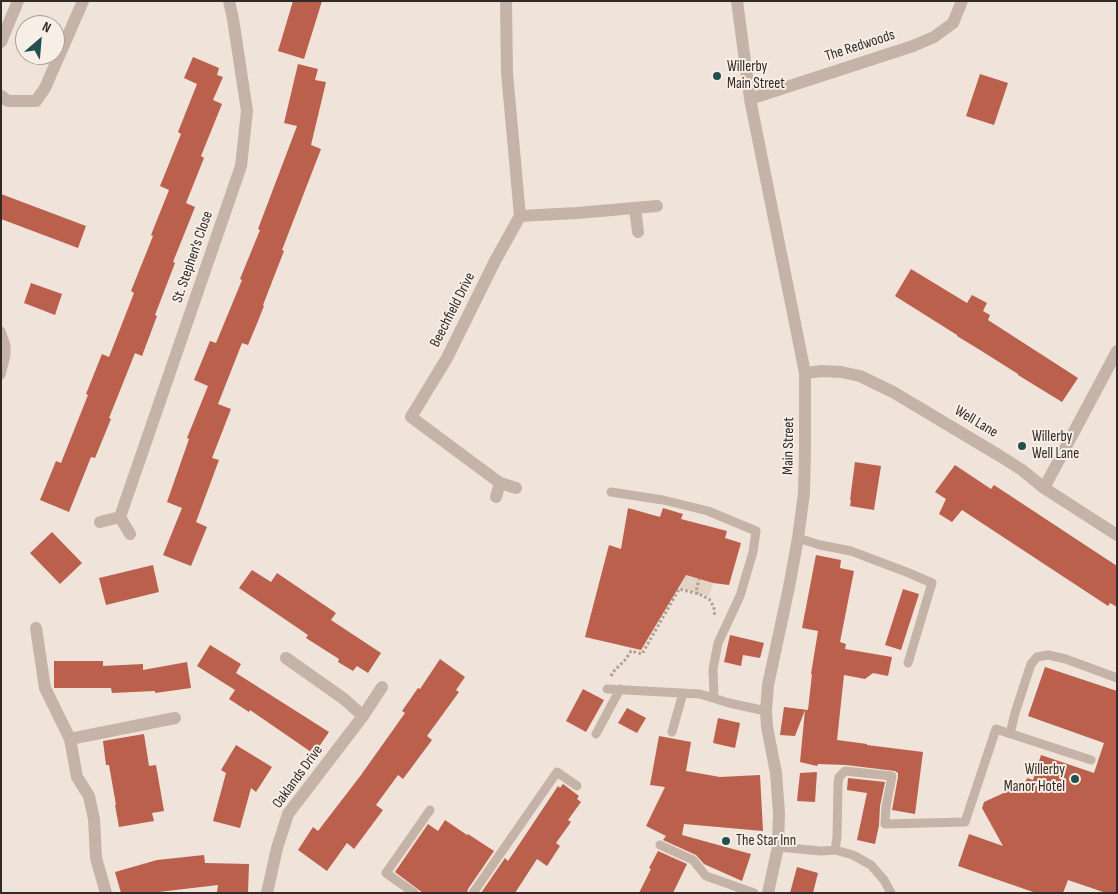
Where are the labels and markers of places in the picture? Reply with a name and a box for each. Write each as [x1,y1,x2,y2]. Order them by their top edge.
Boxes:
place label: Willerby Main Street [727,58,785,93]
marker: Willerby Main Street [711,70,723,82]
place label: Willerby Well Lane [1032,428,1079,463]
marker: Willerby Well Lane [1016,440,1028,452]
place label: Willerby Manor Hotel [1004,761,1065,796]
marker: Willerby Manor Hotel [1069,773,1081,785]
place label: The Star Inn [736,832,796,850]
marker: The Star Inn [720,835,732,847]

